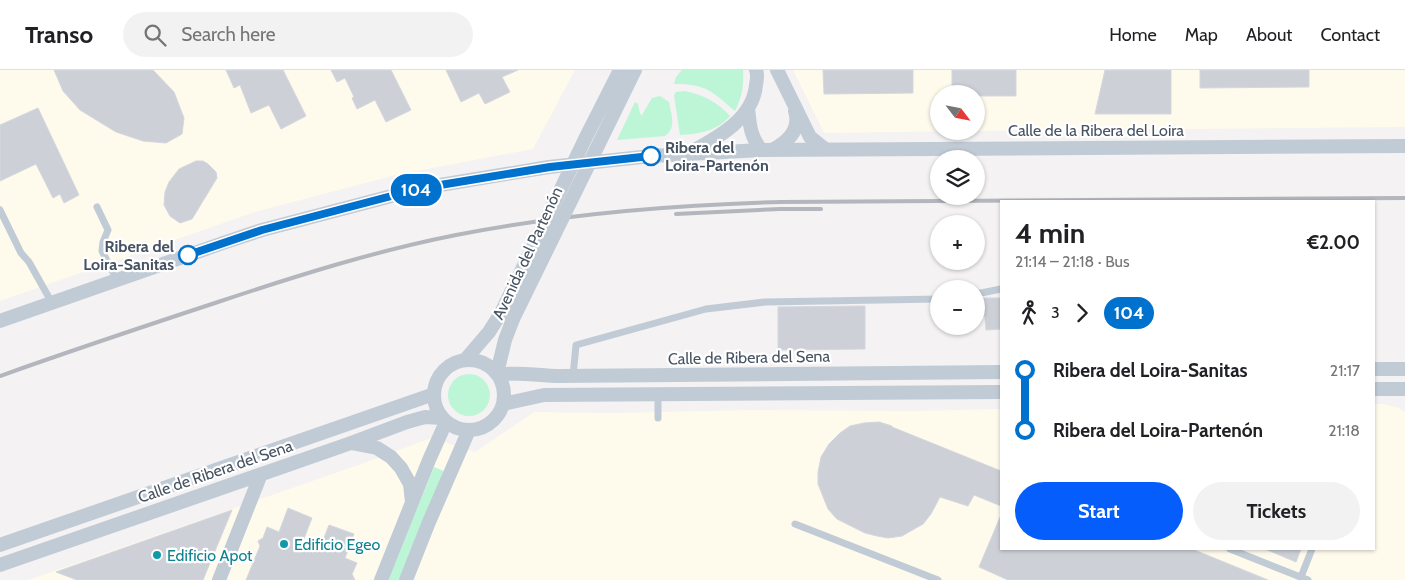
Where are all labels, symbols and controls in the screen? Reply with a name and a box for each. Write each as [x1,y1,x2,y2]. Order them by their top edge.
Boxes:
search box [123,12,473,57]
text: Transo [25,20,93,49]
icon: search [141,21,169,49]
text: Search here [181,23,276,46]
text: Home [1109,24,1157,46]
text: Map [1185,24,1218,46]
text: About [1246,24,1292,46]
text: Contact [1320,24,1380,46]
north arrow [930,85,985,140]
map controls [930,85,985,335]
street label: Calle de la Ribera del Loira [1008,121,1184,140]
place label: Ribera del Loira-Partenón [665,138,769,175]
marker: Ribera del Loira-Partenón [641,146,661,166]
button: layers [930,150,985,205]
line badge: 104 [387,174,445,206]
text: 104 [401,179,431,201]
street label: Avenida del Partenón [488,184,567,322]
button: + [930,215,985,270]
text: 4 min [1015,216,1085,250]
text: €2.00 [1307,231,1360,254]
place label: Ribera del Loira-Sanitas [83,237,174,274]
marker: Ribera del Loira-Sanitas [178,245,198,265]
text: 21:14 – 21:18 · Bus [1015,252,1130,271]
button: − [930,280,985,335]
icon: walk [1015,299,1043,327]
icon: forward [1068,299,1096,327]
text: 104 [1114,302,1144,324]
text: 3 [1051,303,1060,322]
street label: Calle de Ribera del Sena [668,347,831,368]
text: Ribera del Loira-Sanitas [1053,359,1248,382]
text: 21:17 [1330,361,1360,380]
text: Ribera del Loira-Partenón [1053,419,1263,442]
text: 21:18 [1328,421,1360,440]
street label: Calle de Ribera del Sena [135,436,295,507]
button: Start [1015,482,1183,540]
button: Tickets [1193,482,1360,540]
place label: Edificio Egeo [294,535,380,554]
marker: Edificio Egeo [278,538,290,550]
place label: Edificio Apot [167,546,253,565]
marker: Edificio Apot [151,549,163,561]

